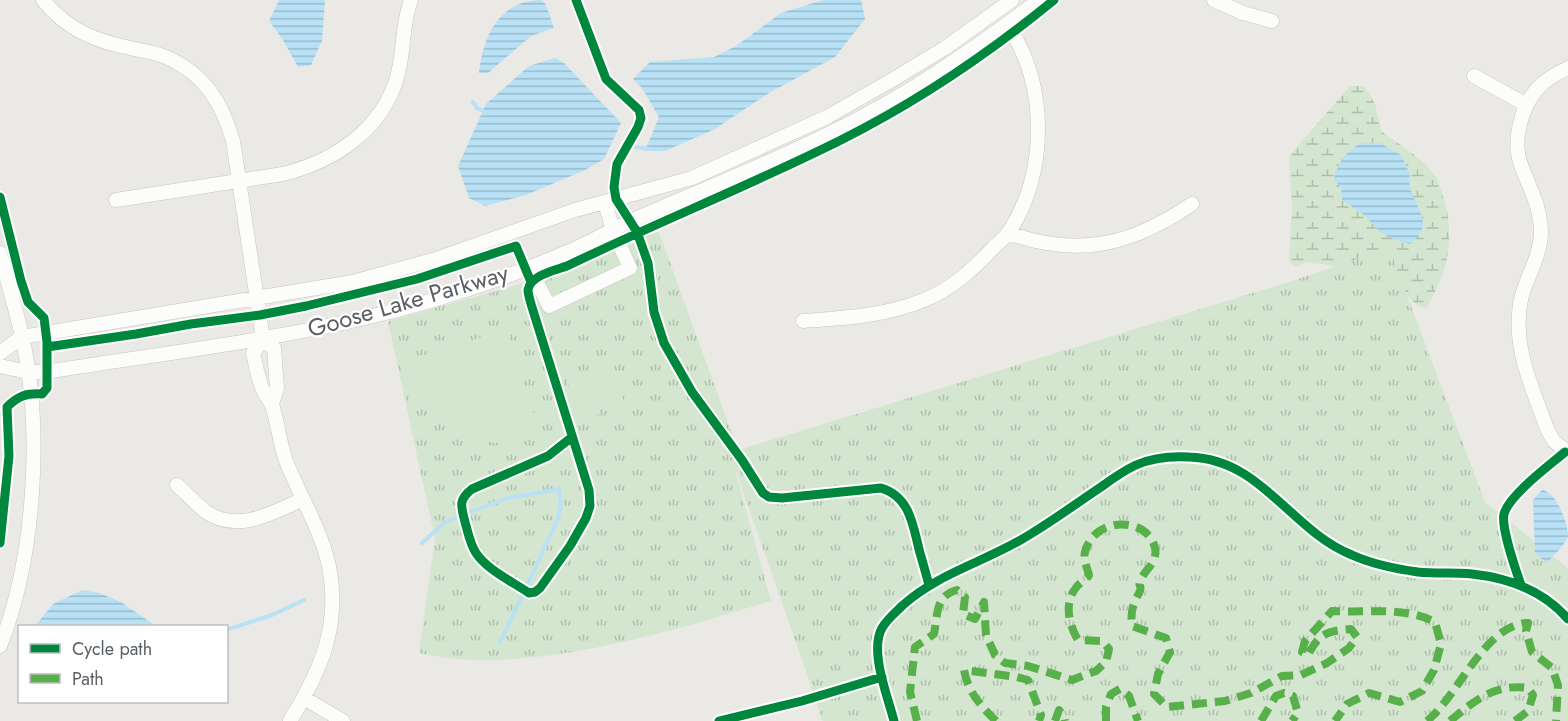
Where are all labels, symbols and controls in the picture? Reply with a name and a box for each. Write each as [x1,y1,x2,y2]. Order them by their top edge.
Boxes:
street label: Goose Lake Parkway [303,255,513,346]
legend [18,625,228,703]
text: Cycle path [72,636,152,662]
text: Path [72,666,104,692]

